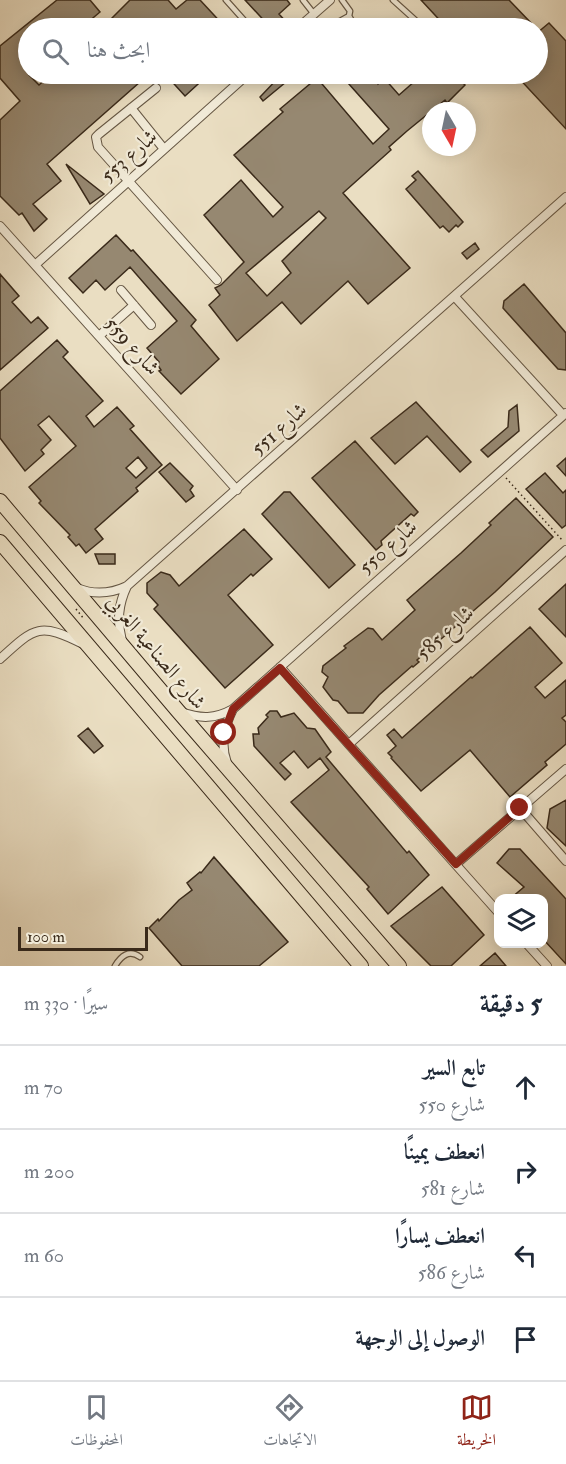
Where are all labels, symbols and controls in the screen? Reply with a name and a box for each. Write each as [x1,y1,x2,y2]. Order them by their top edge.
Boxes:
search box [18,18,548,84]
icon: search [39,35,72,68]
text: ابحث هنا [87,36,150,64]
north arrow [422,102,476,156]
street label: شارع 553 [95,123,166,192]
street label: شارع 559 [96,311,165,384]
street label: شارع 551 [245,397,316,464]
street label: شارع 550 [353,514,426,583]
street label: شارع الصناعية الغربي [97,589,212,718]
street label: شارع 585 [410,600,482,669]
route start [210,719,236,745]
route end [506,794,532,820]
map controls [494,894,548,948]
button: layers [494,894,548,948]
scale bar [18,924,148,952]
text: 100 m [27,927,65,947]
text: 5 دقيقة [480,988,542,1020]
text: سيرًا · 330 m [24,991,108,1016]
text: تابع السير [423,1054,485,1082]
icon: ahead [509,1071,542,1104]
text: 70 m [24,1075,63,1100]
text: شارع 550 [418,1092,485,1117]
text: انعطف يمينًا [404,1138,485,1166]
icon: right [509,1155,542,1188]
text: 200 m [24,1159,74,1184]
text: شارع 581 [421,1176,485,1201]
text: انعطف يسارًا [395,1222,485,1250]
icon: left [509,1239,542,1272]
text: 60 m [24,1243,64,1268]
text: شارع 586 [418,1260,485,1285]
icon: arrive [509,1323,542,1356]
text: الوصول إلى الوجهة [355,1324,485,1352]
tab: المحفوظات [70,1391,123,1455]
tab: الاتجاهات [263,1391,317,1455]
tab: الخريطة [457,1391,496,1455]

